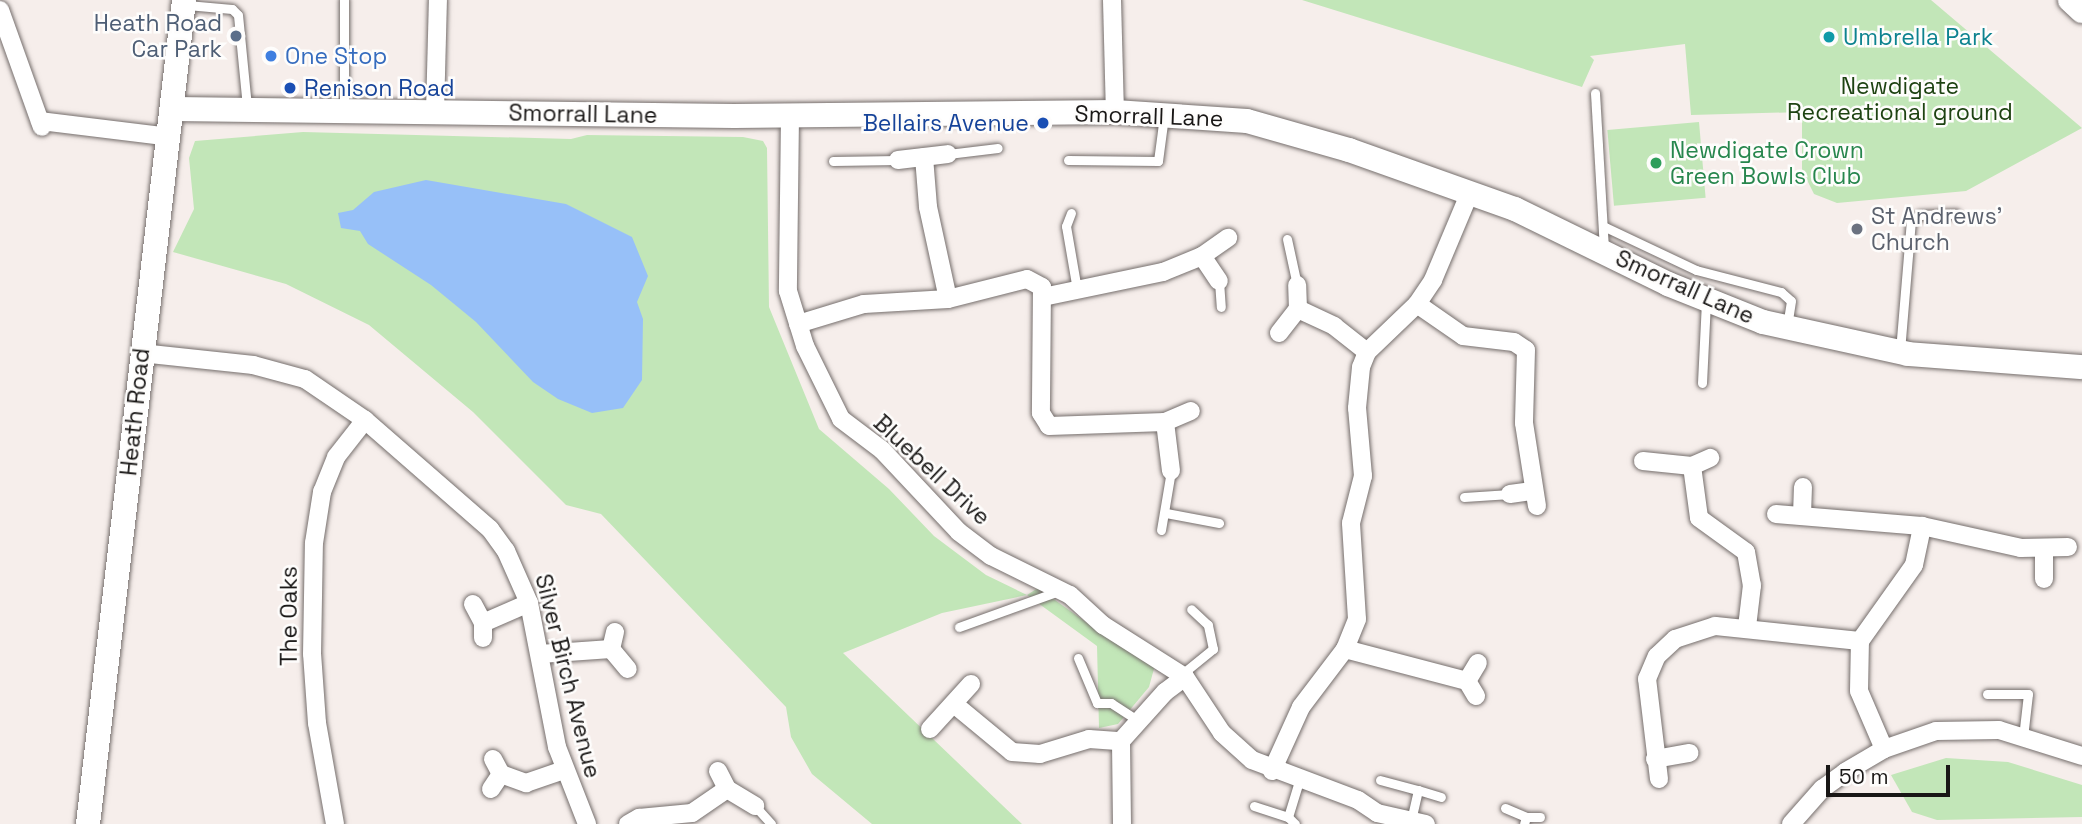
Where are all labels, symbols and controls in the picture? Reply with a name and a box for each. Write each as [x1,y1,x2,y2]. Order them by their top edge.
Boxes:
place label: Heath Road Car Park [94,9,222,63]
place label: Umbrella Park [1843,23,1993,51]
marker: Heath Road Car Park [228,28,244,44]
marker: Umbrella Park [1821,29,1837,45]
place label: One Stop [285,42,387,70]
marker: One Stop [263,48,279,64]
park label: Newdigate Recreational ground [1787,72,2013,126]
place label: Renison Road [304,74,455,102]
marker: Renison Road [282,80,298,96]
street label: Smorrall Lane [508,99,658,129]
street label: Smorrall Lane [1074,100,1224,132]
place label: Bellairs Avenue [862,109,1029,137]
marker: Bellairs Avenue [1035,115,1051,131]
place label: Newdigate Crown Green Bowls Club [1670,136,1864,190]
marker: Newdigate Crown Green Bowls Club [1648,155,1664,171]
place label: St Andrews' Church [1871,202,2003,256]
marker: St Andrews' Church [1849,221,1865,237]
street label: Smorrall Lane [1611,244,1759,330]
street label: Heath Road [115,347,155,477]
street label: Bluebell Drive [868,409,996,531]
street label: The Oaks [275,566,303,666]
street label: Silver Birch Avenue [529,571,607,781]
scale bar [1830,750,1954,794]
text: 50 m [1839,763,1889,790]

